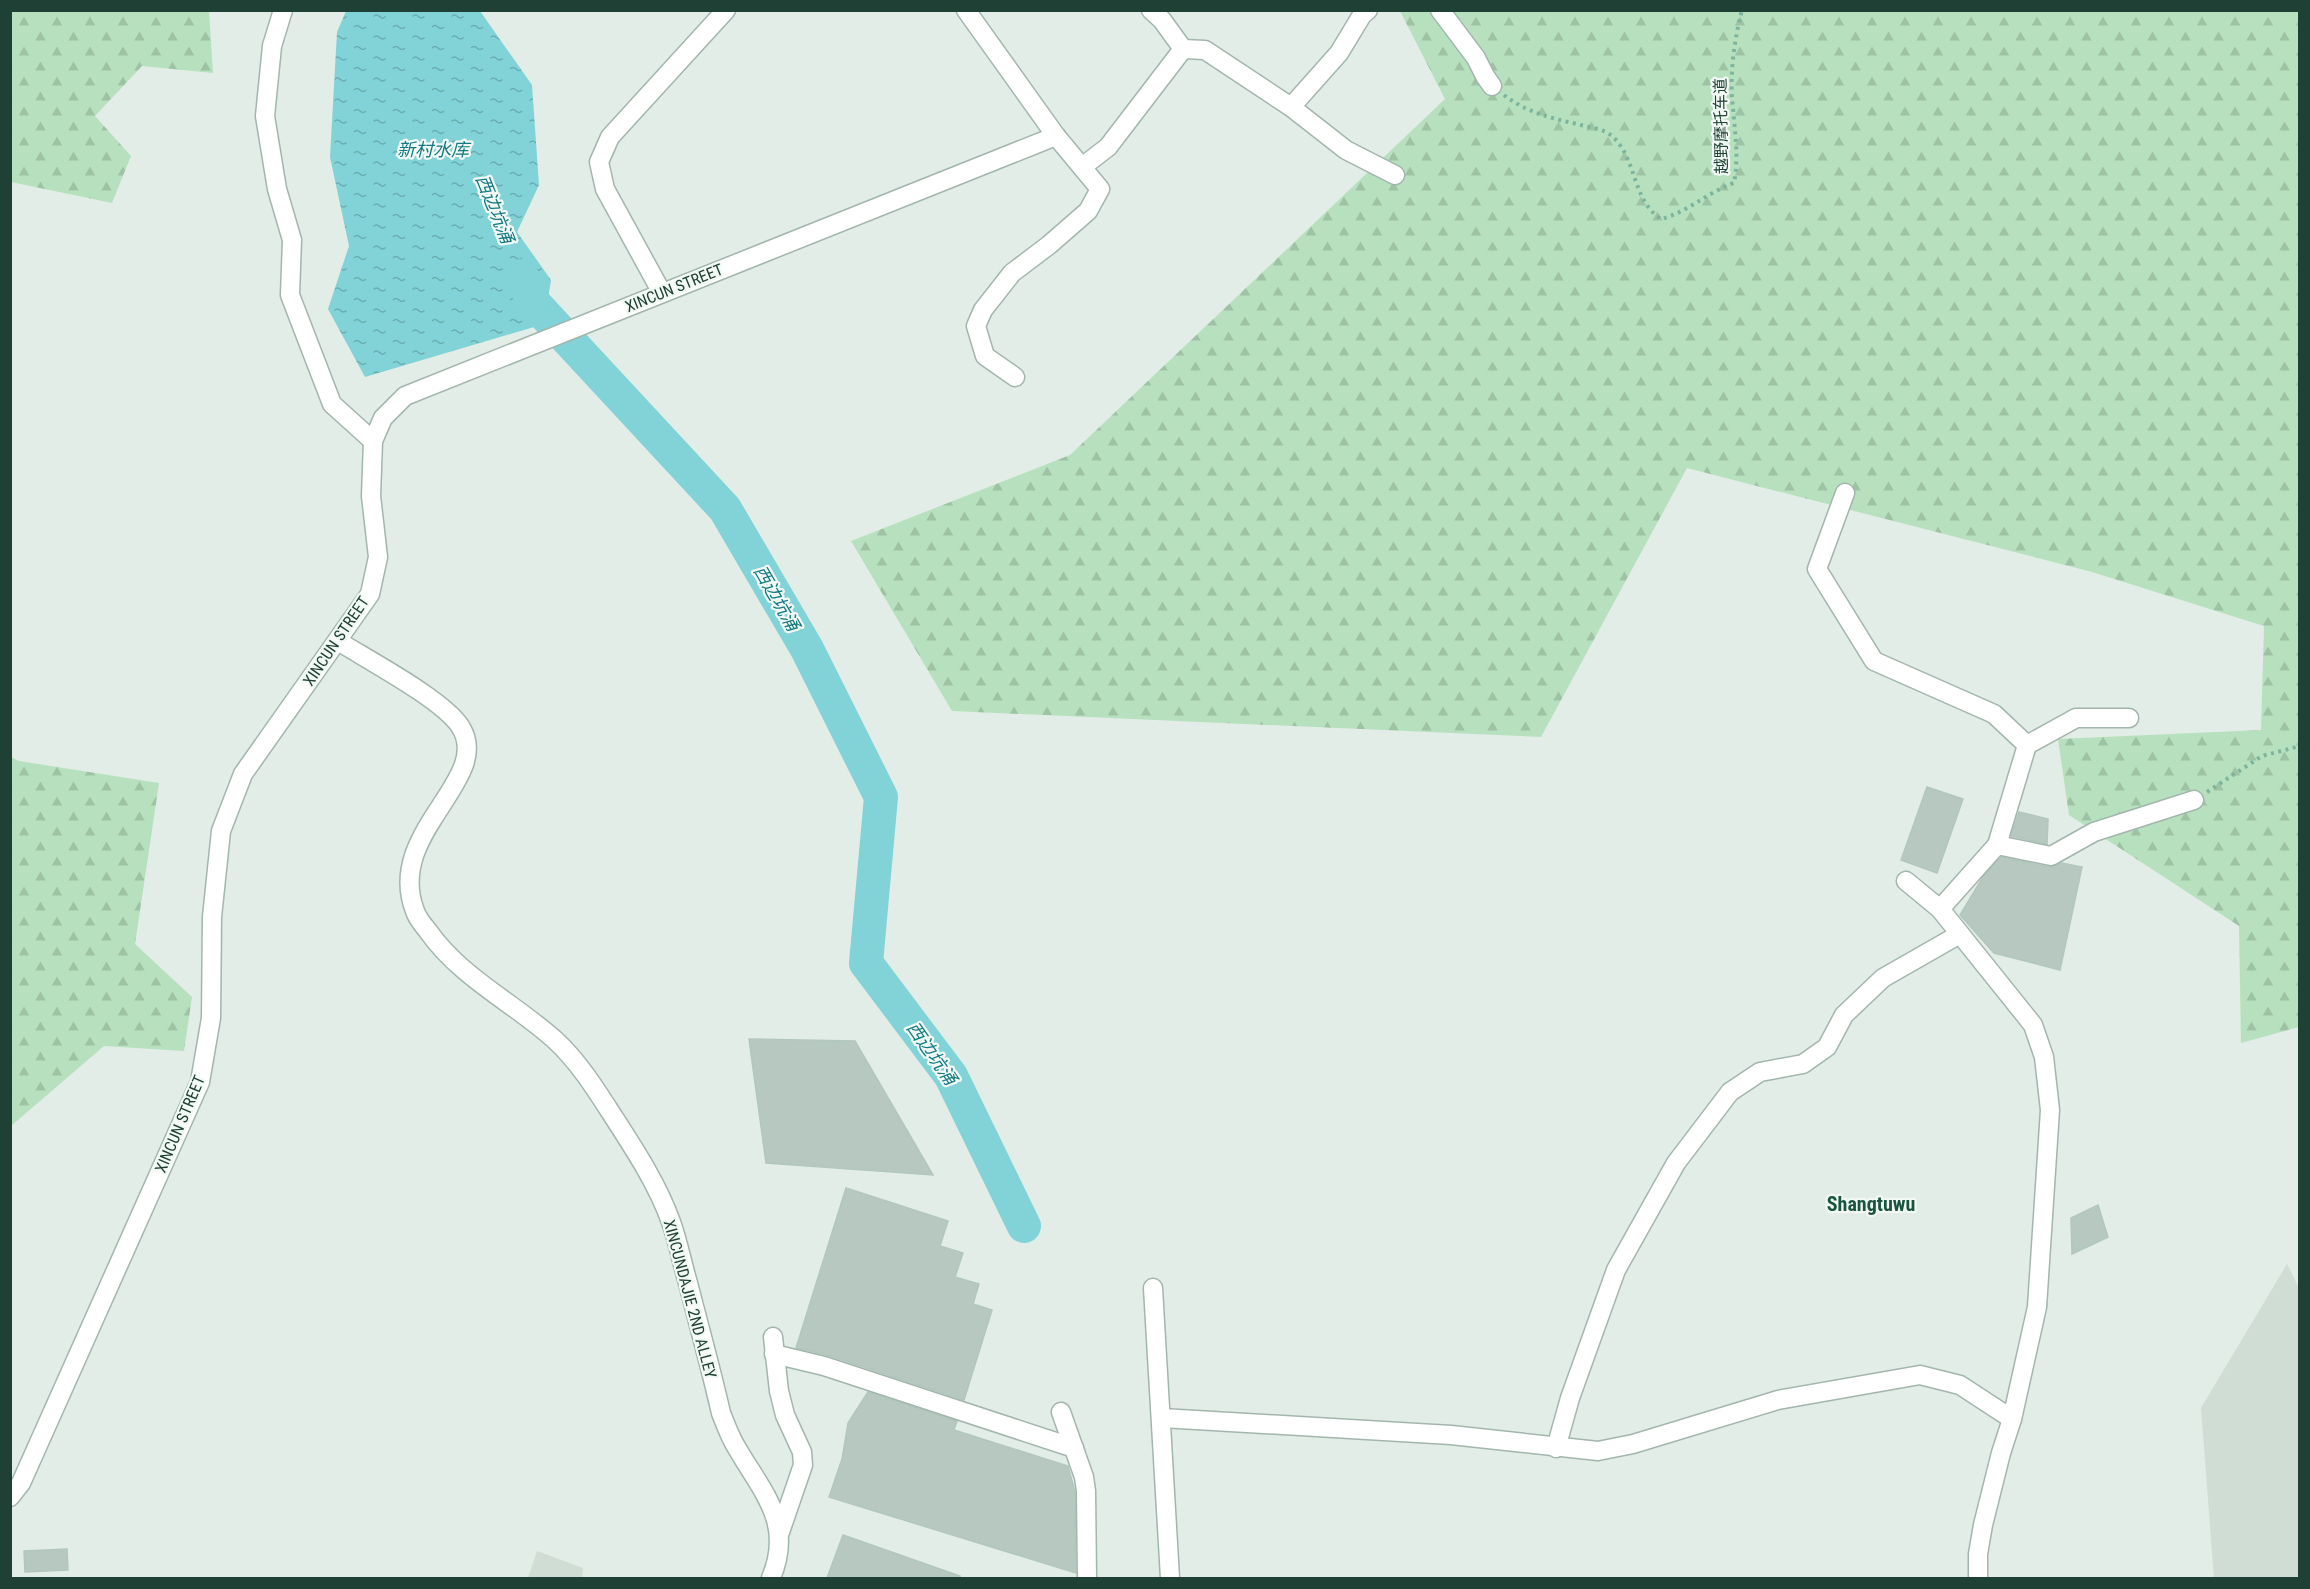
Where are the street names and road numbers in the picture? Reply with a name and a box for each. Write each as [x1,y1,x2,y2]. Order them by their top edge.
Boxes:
street label: 越野摩托车道 [1711,78,1731,174]
street label: XINCUN STREET [622,260,726,316]
street label: XINCUN STREET [299,593,373,689]
street label: XINCUN STREET [151,1072,209,1176]
street label: XINCUNDAJIE 2ND ALLEY [660,1217,721,1381]

